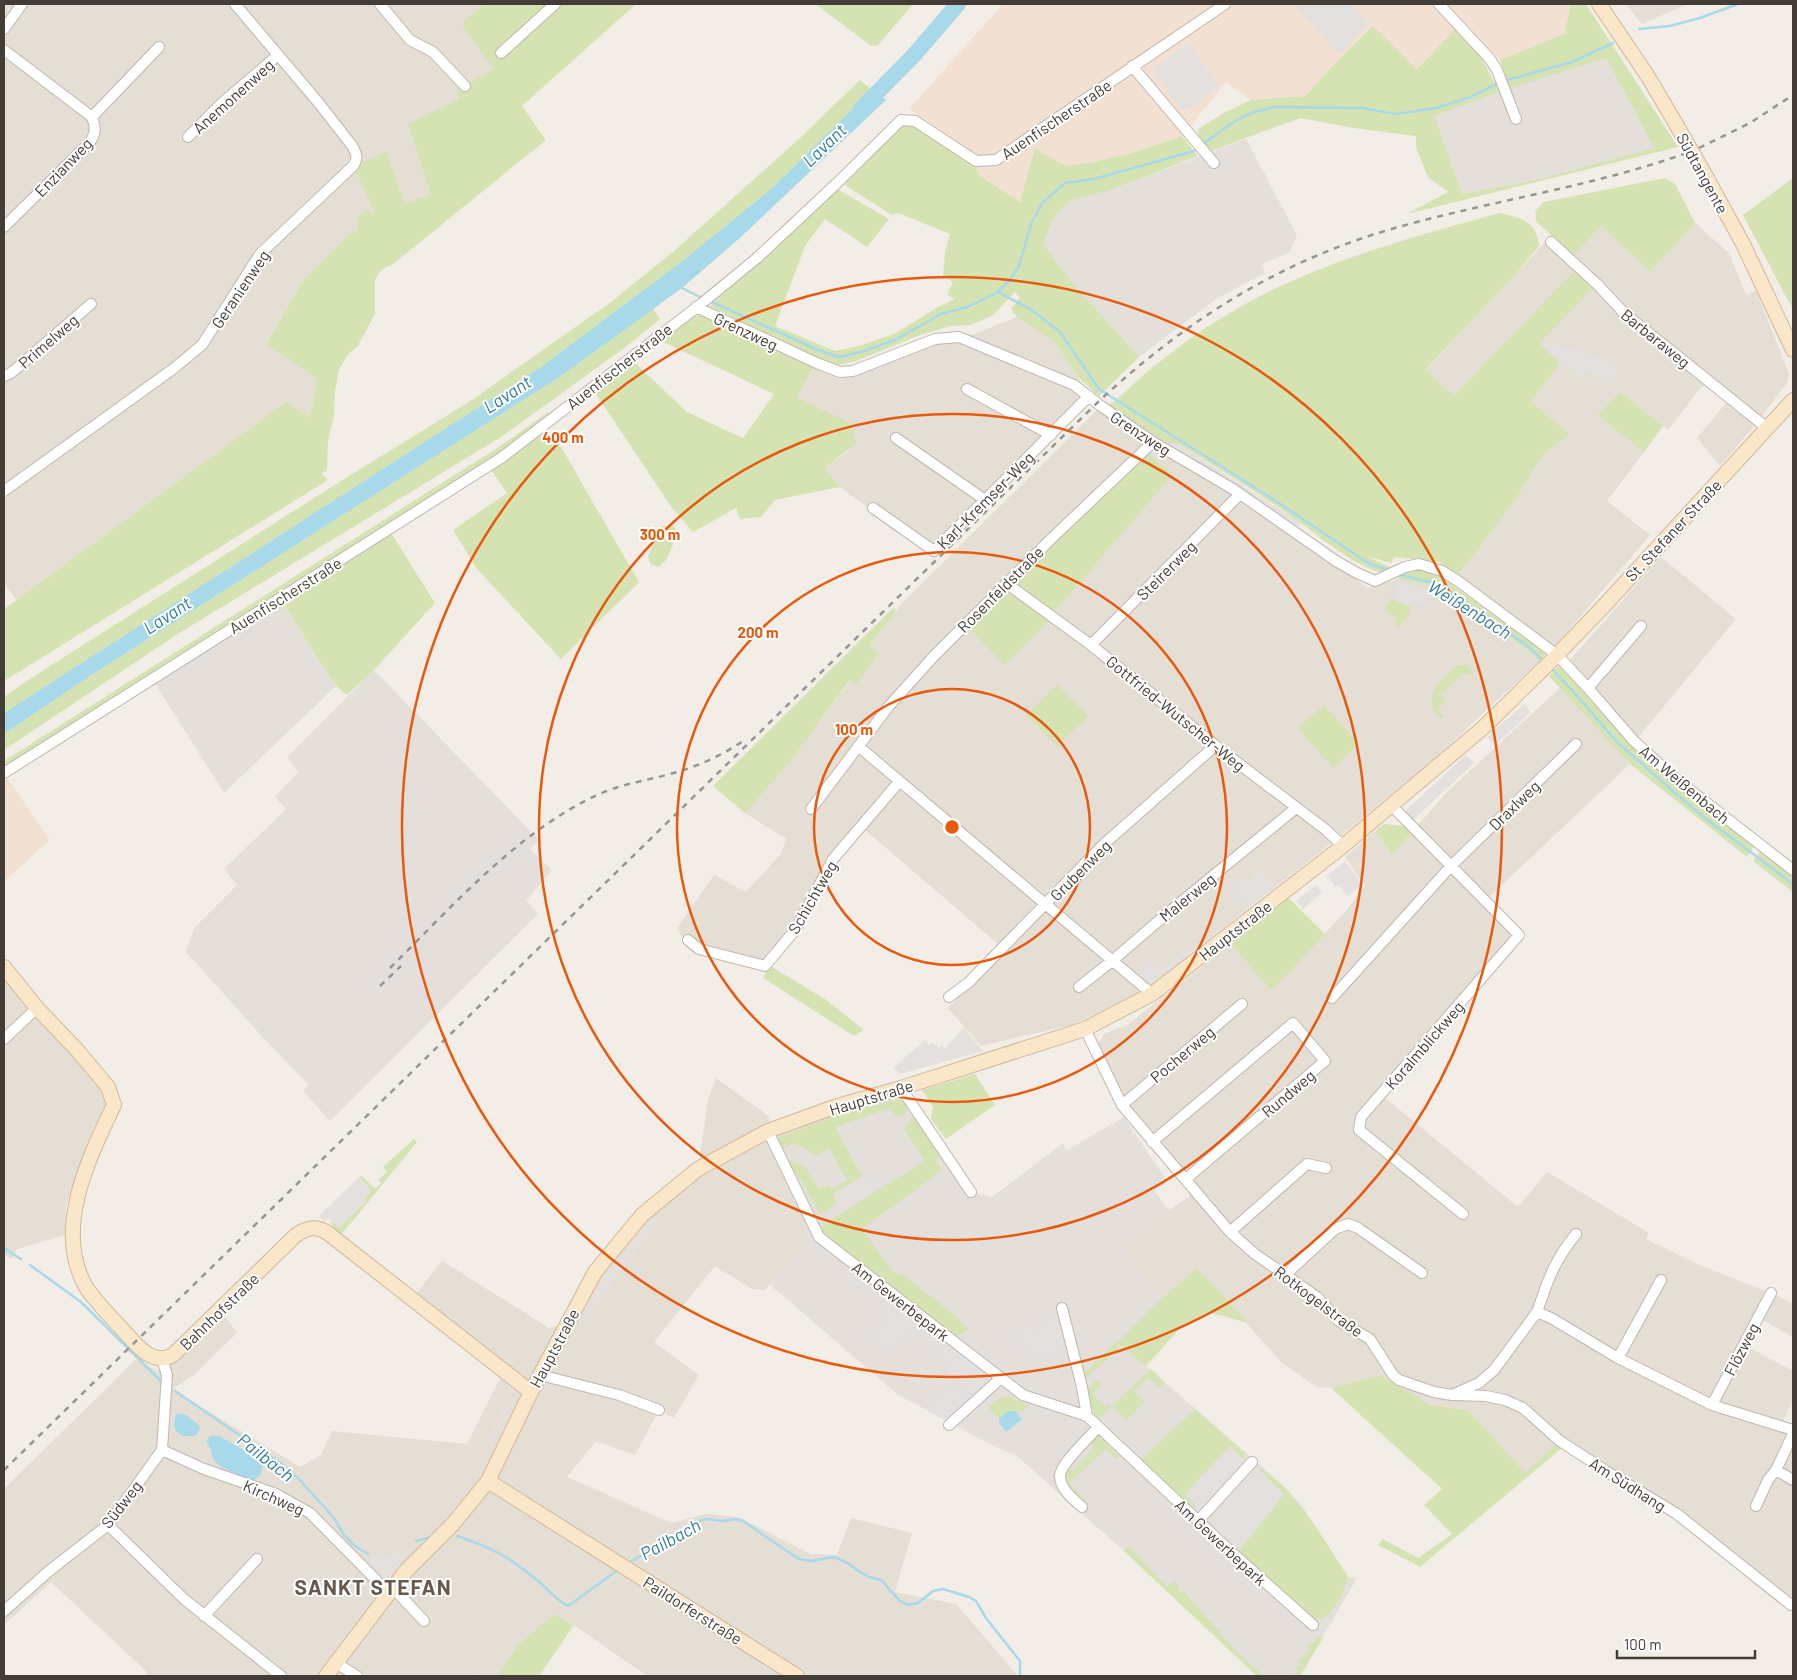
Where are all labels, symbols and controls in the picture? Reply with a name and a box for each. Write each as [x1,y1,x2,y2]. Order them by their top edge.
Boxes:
street label: Anemonenweg [189,55,277,137]
street label: Auenfischerstraße [997,75,1115,163]
water label: Lavant [797,118,851,171]
street label: Südtangente [1673,129,1733,217]
street label: Enzianweg [30,134,96,200]
street label: Geranienweg [207,246,273,332]
street label: Barbaraweg [1618,304,1694,372]
street label: Grenzweg [711,308,781,354]
street label: Primelweg [14,310,82,372]
street label: Auenfischerstraße [562,319,676,413]
water label: Lavant [479,370,536,418]
street label: Grenzweg [1107,406,1175,460]
text: 400 m [542,428,584,446]
street label: Karl-Kremser-Weg [932,447,1038,553]
street label: St. Stefaner Straße [1621,475,1725,585]
text: 300 m [640,525,680,543]
street label: Steirerweg [1132,536,1200,604]
street label: Rosenfeldstraße [953,542,1047,636]
street label: Auenfischerstraße [225,553,345,637]
water label: Weißenbach [1424,575,1516,643]
water label: Lavant [139,591,196,639]
text: 200 m [737,623,779,641]
street label: Gottfried-Wutscher-Weg [1103,651,1249,775]
text: 100 m [835,720,873,738]
street label: Am Weißenbach [1636,741,1734,827]
street label: Draxlweg [1485,776,1543,834]
centre of rings [943,818,961,836]
street label: Grubenweg [1046,836,1114,904]
street label: Schichtweg [783,857,841,937]
street label: Malerweg [1155,869,1219,925]
street label: Hauptstraße [1195,896,1275,964]
street label: Koralmblickweg [1381,997,1467,1093]
street label: Pocherweg [1146,1022,1218,1086]
street label: Rundweg [1257,1065,1319,1121]
street label: Hauptstraße [827,1075,915,1119]
street label: Am Gewerbepark [849,1257,953,1345]
street label: Rotkogelstraße [1271,1261,1367,1341]
street label: Bahnhofstraße [175,1268,263,1354]
street label: Hauptstraße [525,1305,583,1391]
street label: Flözweg [1719,1319,1763,1379]
water label: Pailbach [233,1428,299,1486]
street label: Am Südhang [1586,1453,1670,1515]
street label: Kirchweg [241,1475,307,1519]
street label: Südweg [97,1476,145,1532]
street label: Am Gewerbepark [1171,1495,1271,1589]
water label: Pailbach [636,1513,704,1565]
street label: Paildorferstraße [640,1572,746,1648]
district label: SANKT STEFAN [294,1574,452,1599]
scale bar [1617,1628,1754,1660]
text: 100 m [1624,1635,1662,1653]

